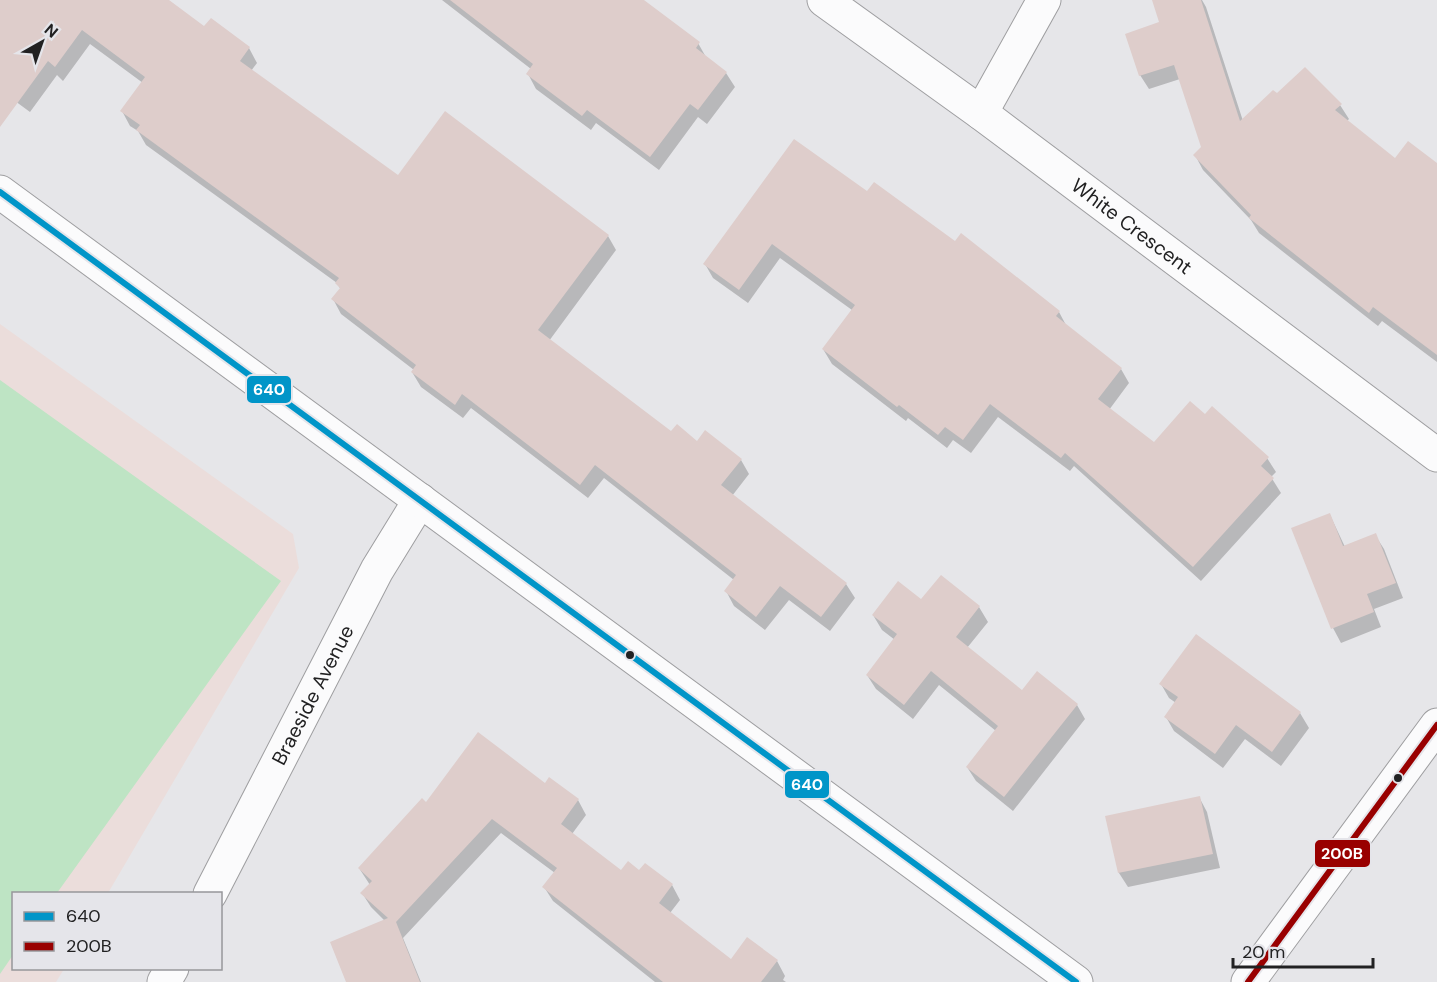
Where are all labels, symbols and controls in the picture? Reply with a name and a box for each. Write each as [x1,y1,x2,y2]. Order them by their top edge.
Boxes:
north arrow [12,12,72,72]
text: N [40,19,63,43]
street label: White Crescent [1066,172,1198,280]
line badge: 640 [246,375,292,404]
text: 640 [253,379,285,400]
street label: Braeside Avenue [266,621,359,769]
unlabelled marker [624,649,636,661]
line badge: 640 [784,770,830,799]
unlabelled marker [1392,772,1404,784]
text: 640 [791,774,823,795]
line badge: 200B [1314,839,1371,868]
text: 200B [1321,843,1363,864]
legend [12,892,222,970]
text: 640 [66,904,101,928]
scale bar [1233,931,1372,969]
text: 200B [66,934,112,958]
text: 20 m [1242,940,1285,964]

